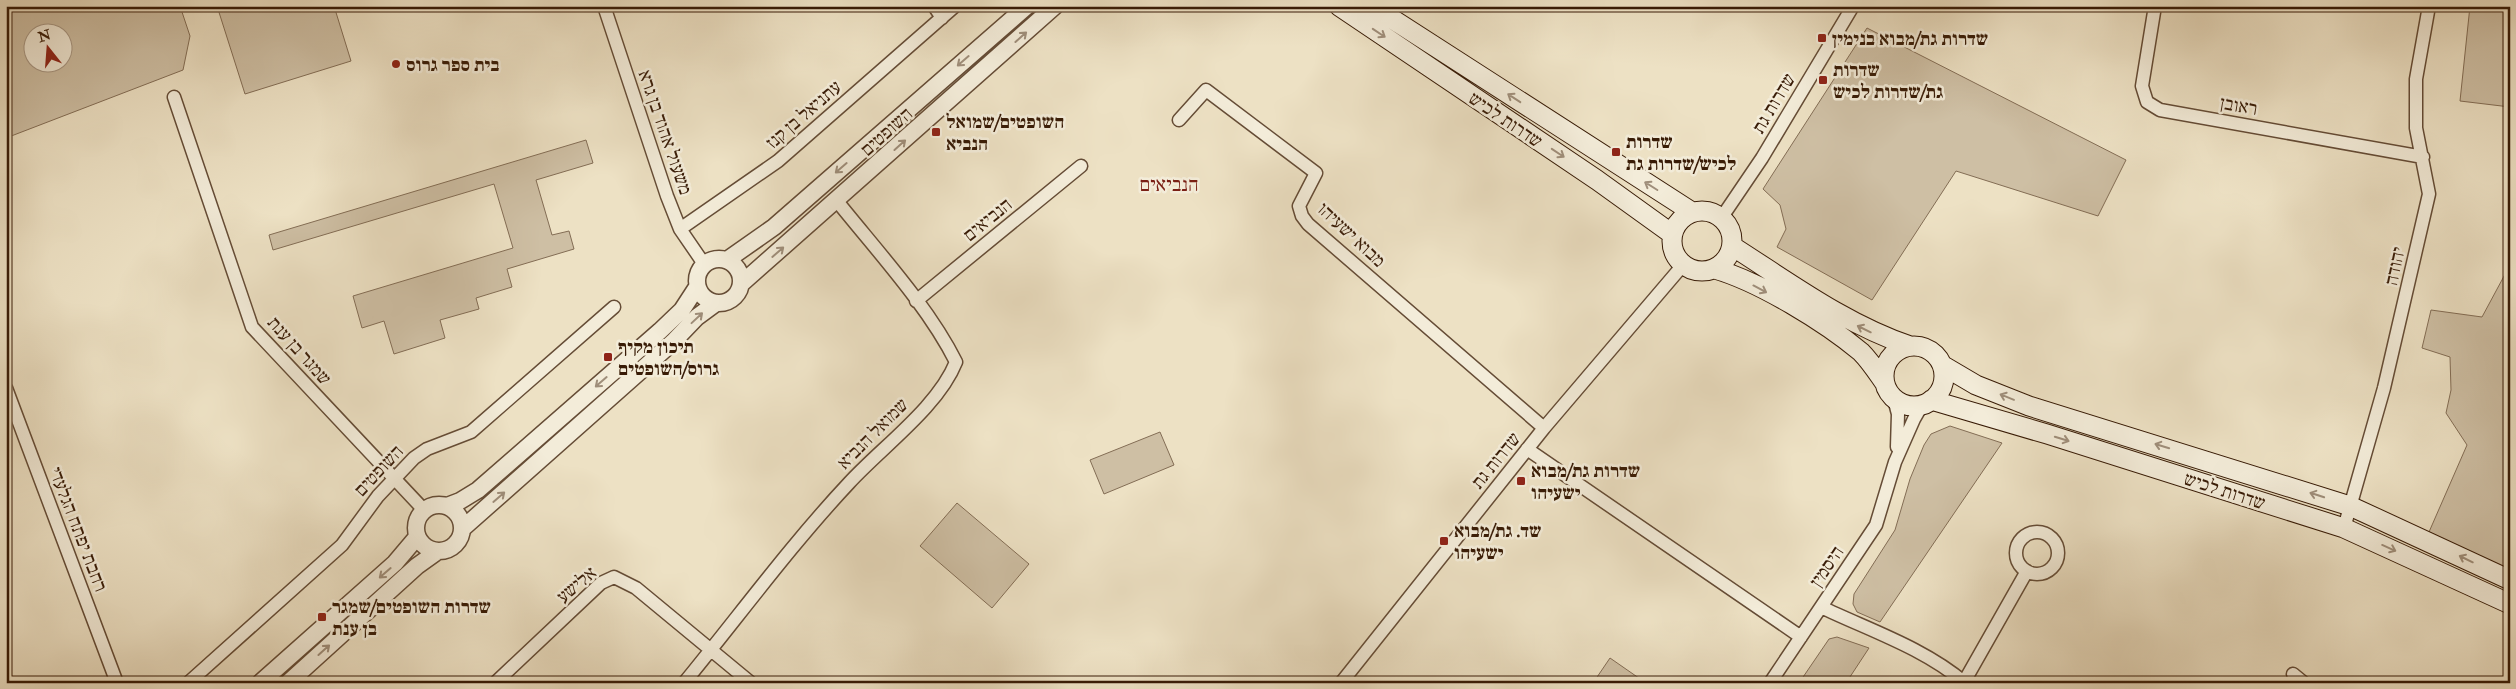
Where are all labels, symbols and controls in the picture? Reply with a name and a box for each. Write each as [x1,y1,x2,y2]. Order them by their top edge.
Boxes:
north arrow [22,22,72,72]
text: N [35,26,53,46]
place label: שדרות גת/מבוא בנימין [1832,27,1988,51]
one-way arrow [1372,28,1386,38]
one-way arrow [1015,31,1028,42]
marker: שדרות גת/מבוא בנימין [1816,32,1828,44]
place label: בית ספר גרוס [406,53,499,77]
one-way arrow [957,56,970,67]
marker: בית ספר גרוס [390,58,402,70]
place label: שדרות גת/שדרות לכיש [1833,58,1943,104]
street label: משעול אהוד בן גרא [633,67,698,198]
street label: שדרות גת [1747,69,1801,138]
marker: שדרות גת/שדרות לכיש [1817,74,1829,86]
street label: עתניאל בן קנז [761,75,847,154]
street label: שדרות לכיש [1464,86,1547,153]
street label: ראובן [2218,91,2260,121]
one-way arrow [1507,93,1521,103]
street label: השופטים [856,102,918,161]
place label: השופטים/שמואל הנביא [946,110,1064,156]
marker: השופטים/שמואל הנביא [930,126,942,138]
place label: שדרות לכיש/שדרות גת [1626,130,1736,176]
one-way arrow [893,140,906,151]
marker: שדרות לכיש/שדרות גת [1610,146,1622,158]
one-way arrow [1550,149,1564,159]
one-way arrow [835,162,848,173]
district label: הנביאים [1139,172,1199,197]
one-way arrow [1644,181,1658,191]
street label: הנביאים [958,193,1017,247]
street label: מבוא ישעיהו [1312,197,1391,272]
street label: יהודה [2379,245,2411,288]
one-way arrow [771,246,784,257]
one-way arrow [1752,284,1767,294]
street label: שמגר בן ענת [262,311,336,390]
one-way arrow [691,312,704,324]
one-way arrow [1857,324,1872,333]
place label: תיכון מקיף גרוס/השופטים [618,335,719,381]
marker: תיכון מקיף גרוס/השופטים [602,351,614,363]
one-way arrow [595,376,608,388]
one-way arrow [2000,392,2015,402]
street label: שמואל הנביא [832,393,913,474]
street label: שדרות גת [1466,427,1526,494]
one-way arrow [2054,434,2070,444]
street label: השופטים [349,440,409,502]
one-way arrow [2154,441,2170,451]
place label: שדרות גת/מבוא ישעיהו [1531,459,1640,505]
street label: רחבת יפתח הגלעדי [43,464,113,595]
street label: שדרות לכיש [2181,467,2268,515]
marker: שדרות גת/מבוא ישעיהו [1515,475,1527,487]
one-way arrow [2309,490,2325,499]
one-way arrow [492,492,505,503]
place label: שד. גת/מבוא ישעיהו [1454,519,1541,565]
marker: שד. גת/מבוא ישעיהו [1438,535,1450,547]
street label: היסמין [1804,541,1849,592]
one-way arrow [2381,543,2396,553]
one-way arrow [2459,554,2474,563]
street label: אלישע [552,561,602,608]
one-way arrow [378,567,391,578]
place label: שדרות השופטים/שמגר בן ענת [332,595,491,641]
marker: שדרות השופטים/שמגר בן ענת [316,611,328,623]
one-way arrow [318,645,331,656]

